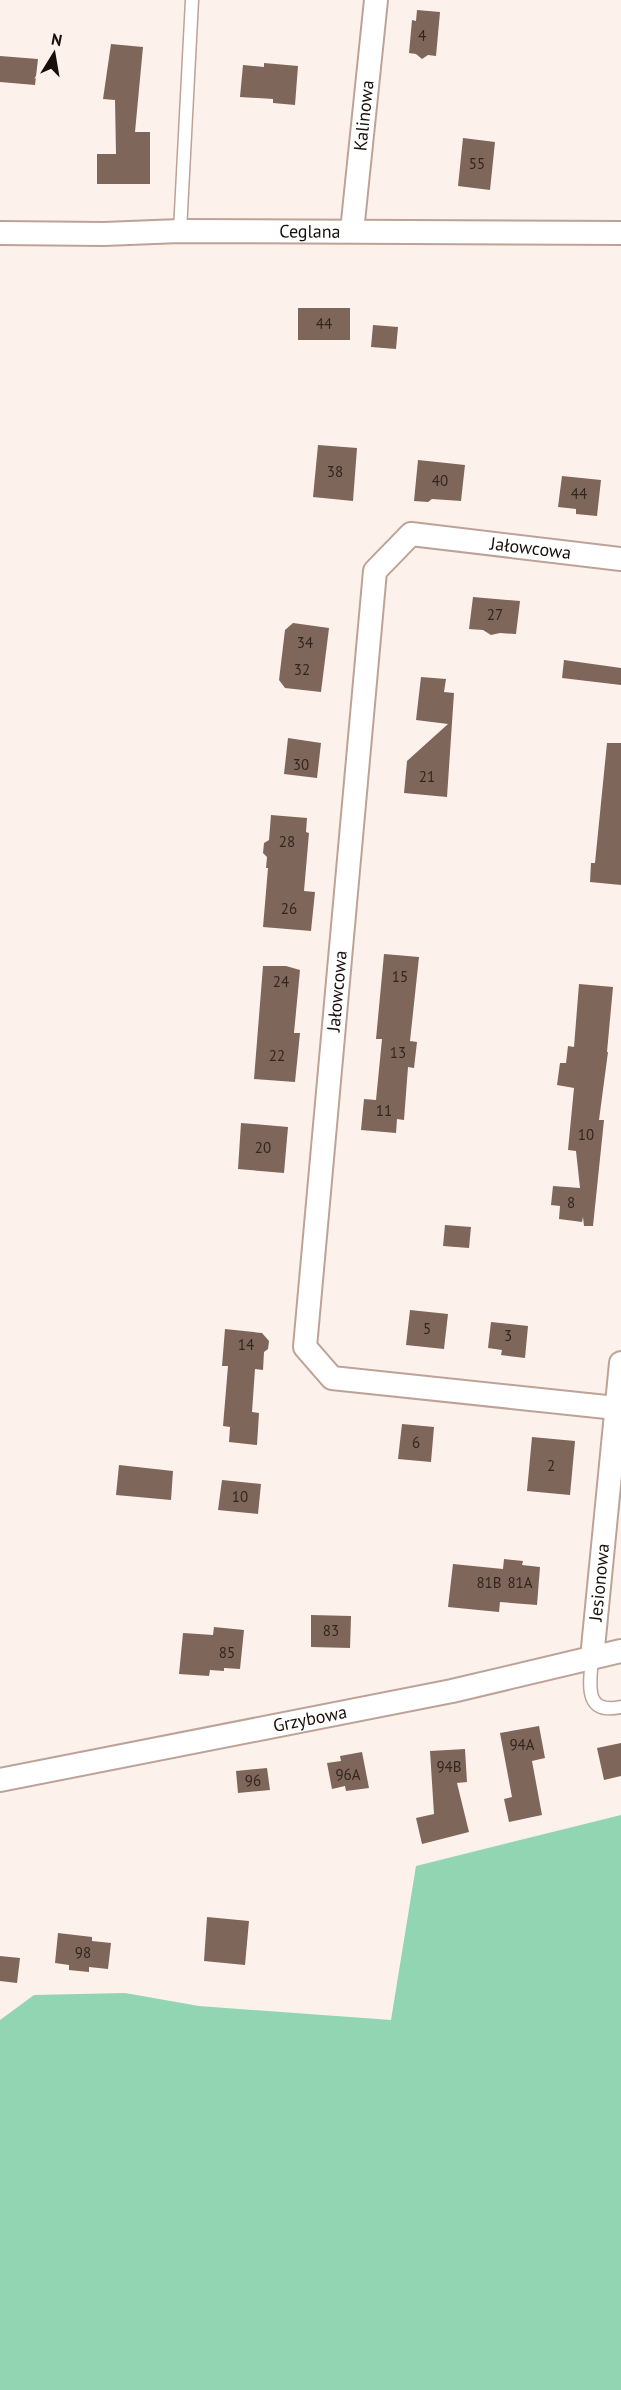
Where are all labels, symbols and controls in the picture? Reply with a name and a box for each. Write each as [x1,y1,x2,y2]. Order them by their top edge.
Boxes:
north arrow [24,24,84,84]
house number: 4 [418,26,426,45]
text: N [50,28,64,50]
street label: Kalinowa [348,79,379,152]
house number: 55 [469,154,485,173]
street label: Ceglana [279,219,341,243]
house number: 44 [316,314,332,333]
house number: 38 [327,462,343,481]
house number: 40 [432,471,448,490]
house number: 44 [571,484,587,503]
street label: Jałowcowa [488,531,572,564]
house number: 27 [487,605,503,624]
house number: 34 [297,633,313,652]
house number: 32 [294,660,310,679]
house number: 30 [293,755,309,774]
house number: 21 [419,767,435,786]
house number: 28 [279,832,295,851]
house number: 26 [281,899,297,918]
street label: Jałowcowa [321,950,352,1034]
house number: 15 [392,967,408,986]
house number: 24 [273,972,289,991]
house number: 13 [390,1043,406,1062]
house number: 22 [269,1046,285,1065]
house number: 11 [376,1101,392,1120]
house number: 10 [578,1125,594,1144]
house number: 20 [255,1138,271,1157]
house number: 8 [567,1193,575,1212]
house number: 5 [423,1319,431,1338]
house number: 3 [504,1326,512,1345]
house number: 14 [238,1335,254,1354]
house number: 6 [412,1433,420,1452]
house number: 2 [547,1456,555,1475]
house number: 10 [232,1487,248,1506]
street label: Jesionowa [584,1542,614,1623]
house number: 81B [476,1573,502,1592]
house number: 81A [507,1573,533,1592]
house number: 83 [323,1621,339,1640]
house number: 85 [219,1643,235,1662]
street label: Grzybowa [271,1700,349,1737]
house number: 94A [509,1735,535,1754]
house number: 94B [436,1757,462,1776]
house number: 96A [335,1765,361,1784]
house number: 96 [245,1771,261,1790]
house number: 98 [75,1943,91,1962]

